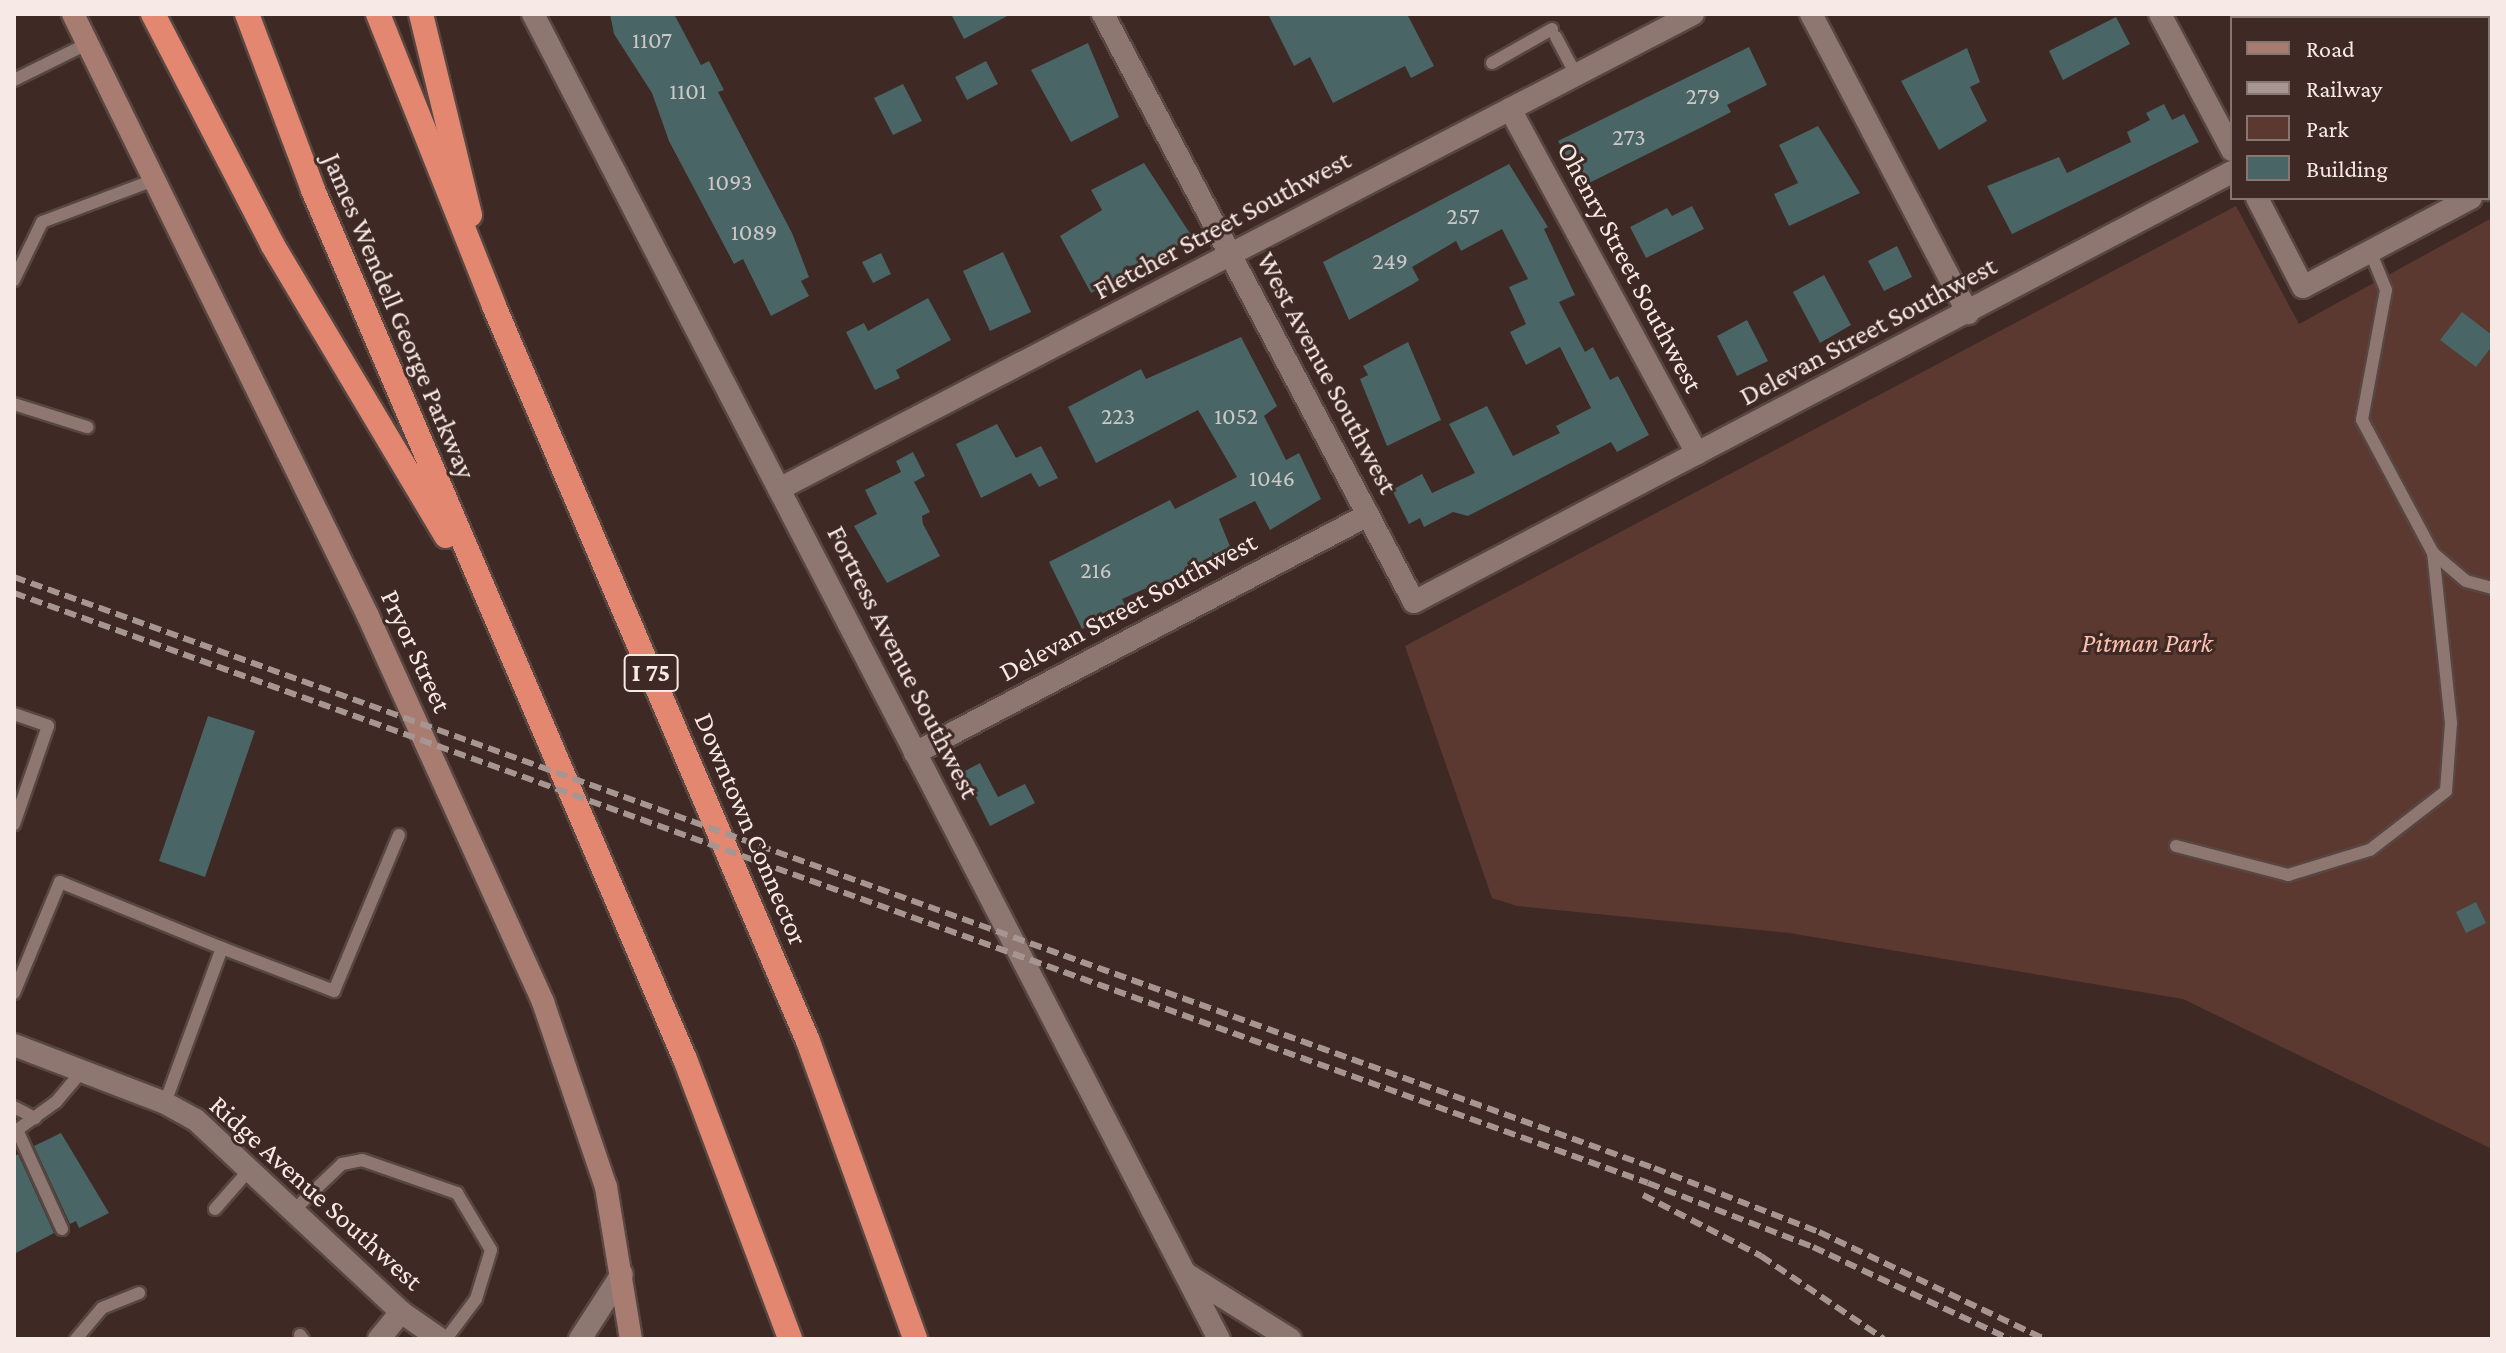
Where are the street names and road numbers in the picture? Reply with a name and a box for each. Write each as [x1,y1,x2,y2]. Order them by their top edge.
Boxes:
street label: Ohenry Street Southwest [1550,136,1710,398]
street label: Fletcher Street Southwest [1088,143,1356,307]
street label: James Wendell George Parkway [315,148,483,484]
street label: West Avenue Southwest [1249,246,1405,500]
street label: Delevan Street Southwest [1734,249,2002,413]
street label: Fortress Avenue Southwest [820,520,986,804]
street label: Delevan Street Southwest [994,525,1262,689]
street label: Pryor Street [373,584,459,718]
road number: I 75 [623,651,679,695]
street label: Downtown Connector [687,708,815,950]
street label: Ridge Avenue Southwest [202,1088,430,1298]

